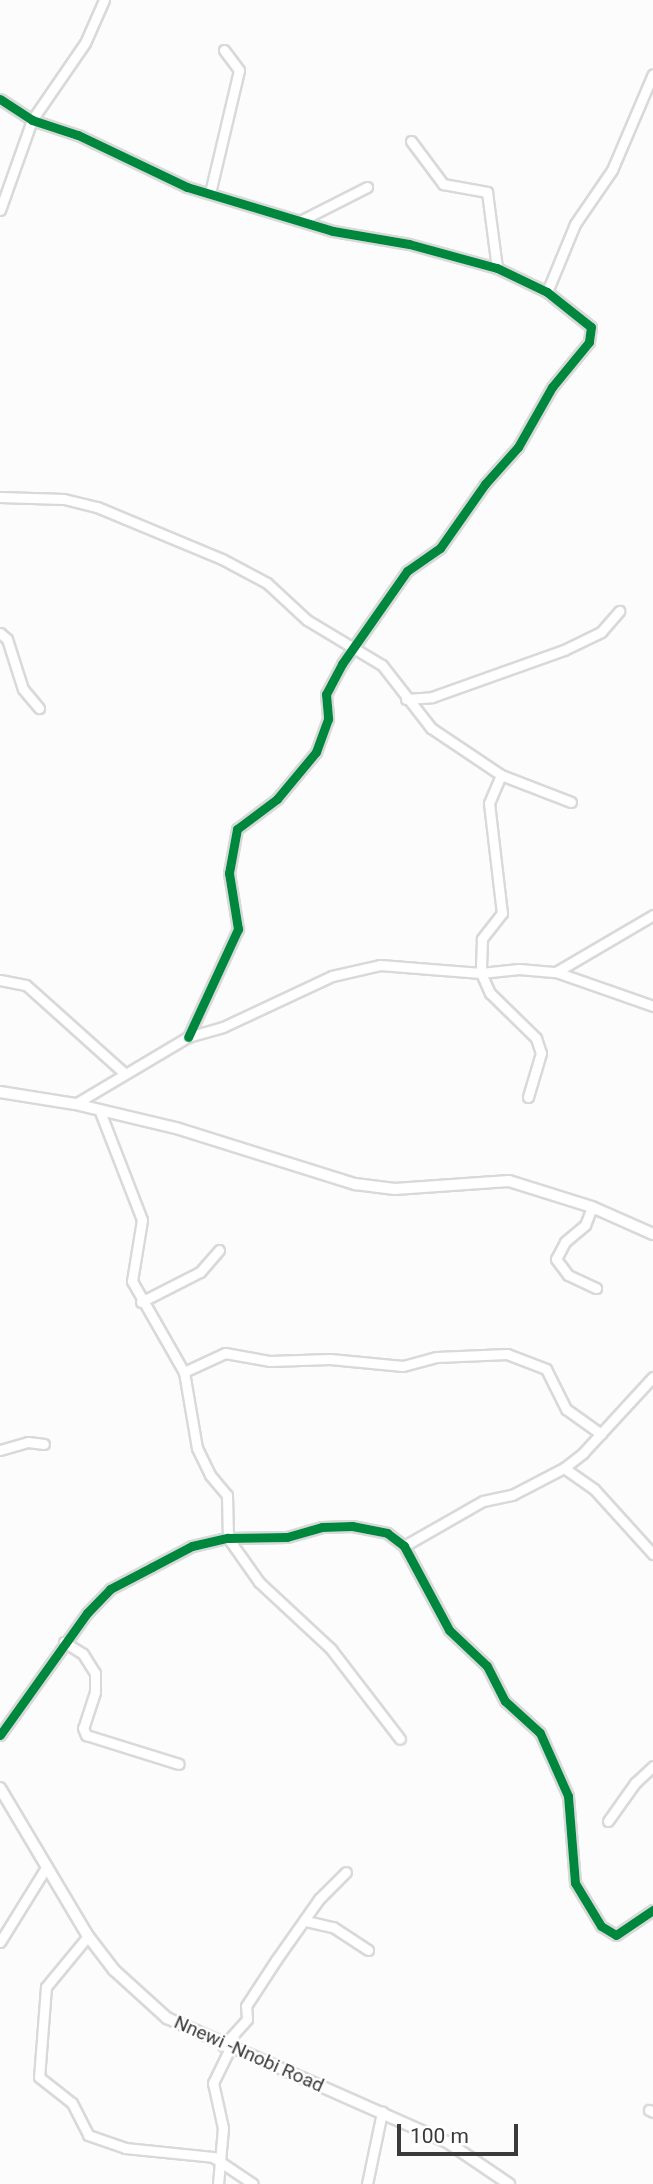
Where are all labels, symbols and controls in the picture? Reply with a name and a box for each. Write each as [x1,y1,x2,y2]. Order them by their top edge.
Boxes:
street label: Nnewi -Nnobi Road [171,2011,327,2097]
scale bar [401,2110,522,2154]
text: 100 m [410,2124,469,2148]

